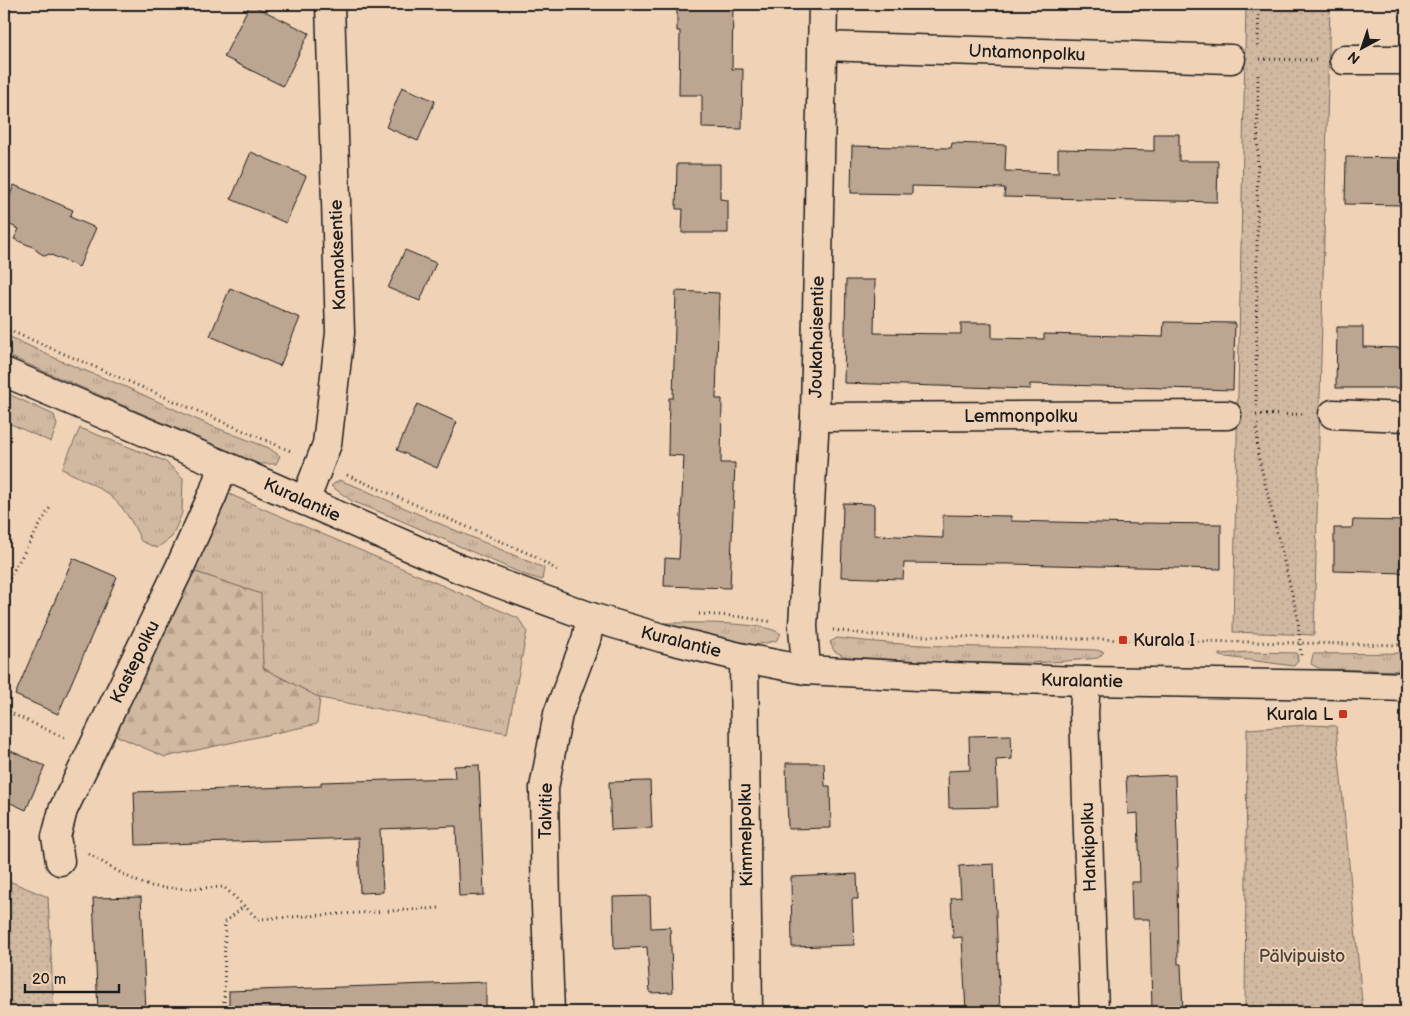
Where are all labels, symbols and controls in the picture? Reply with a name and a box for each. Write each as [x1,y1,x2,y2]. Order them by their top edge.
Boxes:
north arrow [1338,22,1388,72]
street label: Untamonpolku [968,40,1086,66]
text: N [1344,48,1363,67]
street label: Kannaksentie [326,199,350,311]
street label: Joukahaisentie [805,275,829,398]
street label: Lemmonpolku [964,406,1078,427]
street label: Kuralantie [260,474,344,526]
street label: Kastepolku [106,617,164,707]
street label: Kuralantie [639,622,724,662]
place label: Kurala I [1133,630,1195,651]
marker: Kurala I [1117,634,1129,646]
street label: Kuralantie [1041,670,1124,692]
place label: Kurala L [1266,704,1334,725]
marker: Kurala L [1337,708,1349,720]
street label: Talvitie [535,782,557,839]
street label: Kimmelpolku [735,783,757,887]
street label: Hankipolku [1077,802,1101,892]
park label: Pälvipuisto [1259,946,1345,967]
scale bar [25,961,119,993]
text: 20 m [32,970,66,989]

